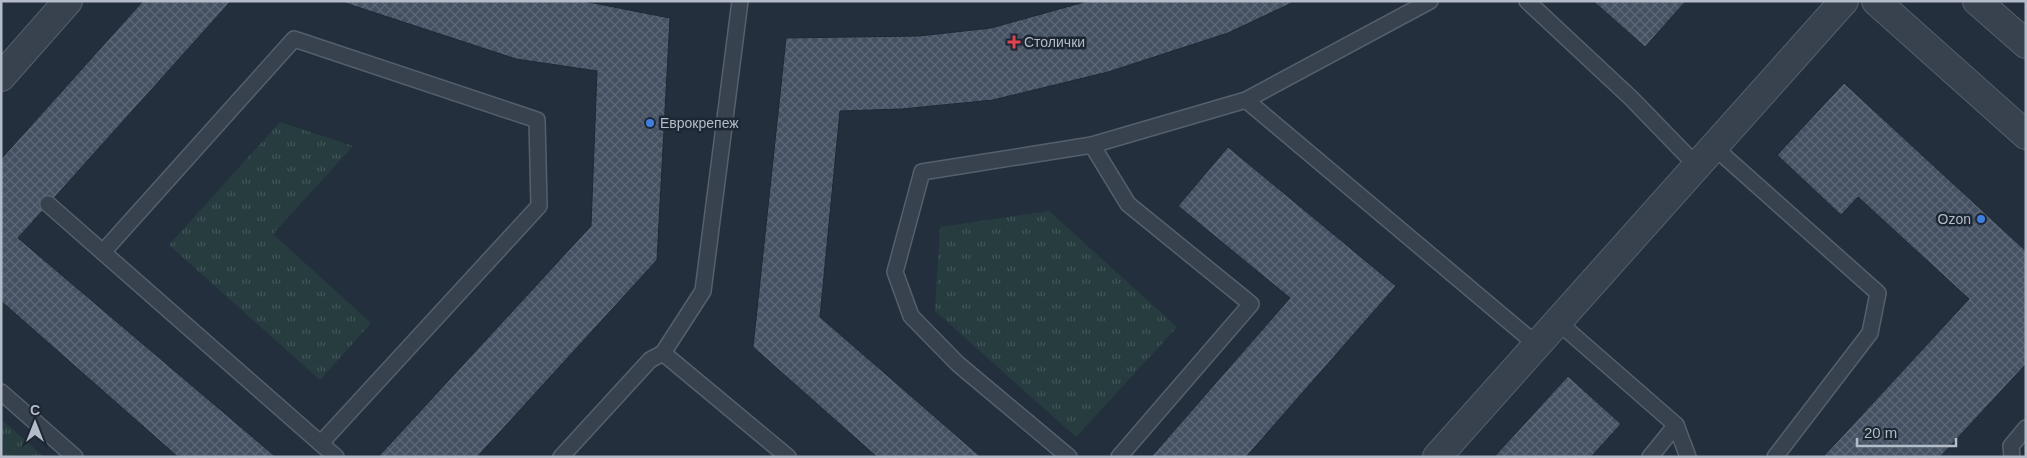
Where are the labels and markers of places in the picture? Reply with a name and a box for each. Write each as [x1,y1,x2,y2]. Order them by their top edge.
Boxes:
place label: Столички [1024,34,1085,50]
marker: Столички [1008,36,1020,48]
place label: Еврокрепеж [660,115,739,131]
marker: Еврокрепеж [644,117,656,129]
place label: Ozon [1938,211,1971,227]
marker: Ozon [1975,213,1987,225]

